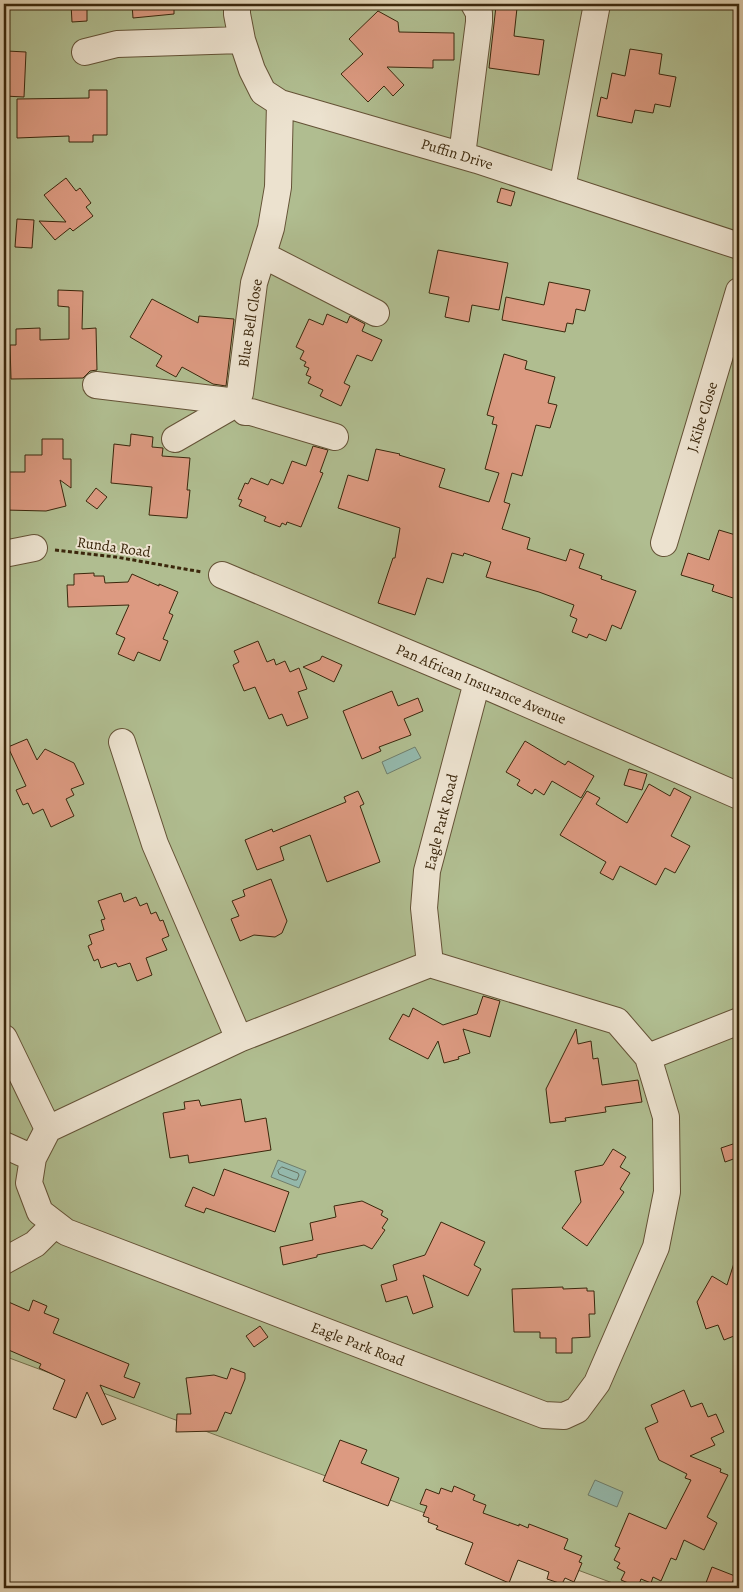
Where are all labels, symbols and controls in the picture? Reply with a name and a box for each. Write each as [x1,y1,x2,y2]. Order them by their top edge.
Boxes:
street label: Puffin Drive [418,134,496,175]
street label: Blue Bell Close [233,277,267,369]
street label: J.Kibe Close [682,379,722,455]
street label: Runda Road [76,532,153,562]
street label: Pan African Insurance Avenue [393,639,569,729]
street label: Eagle Park Road [419,771,463,872]
street label: Eagle Park Road [308,1317,409,1371]

